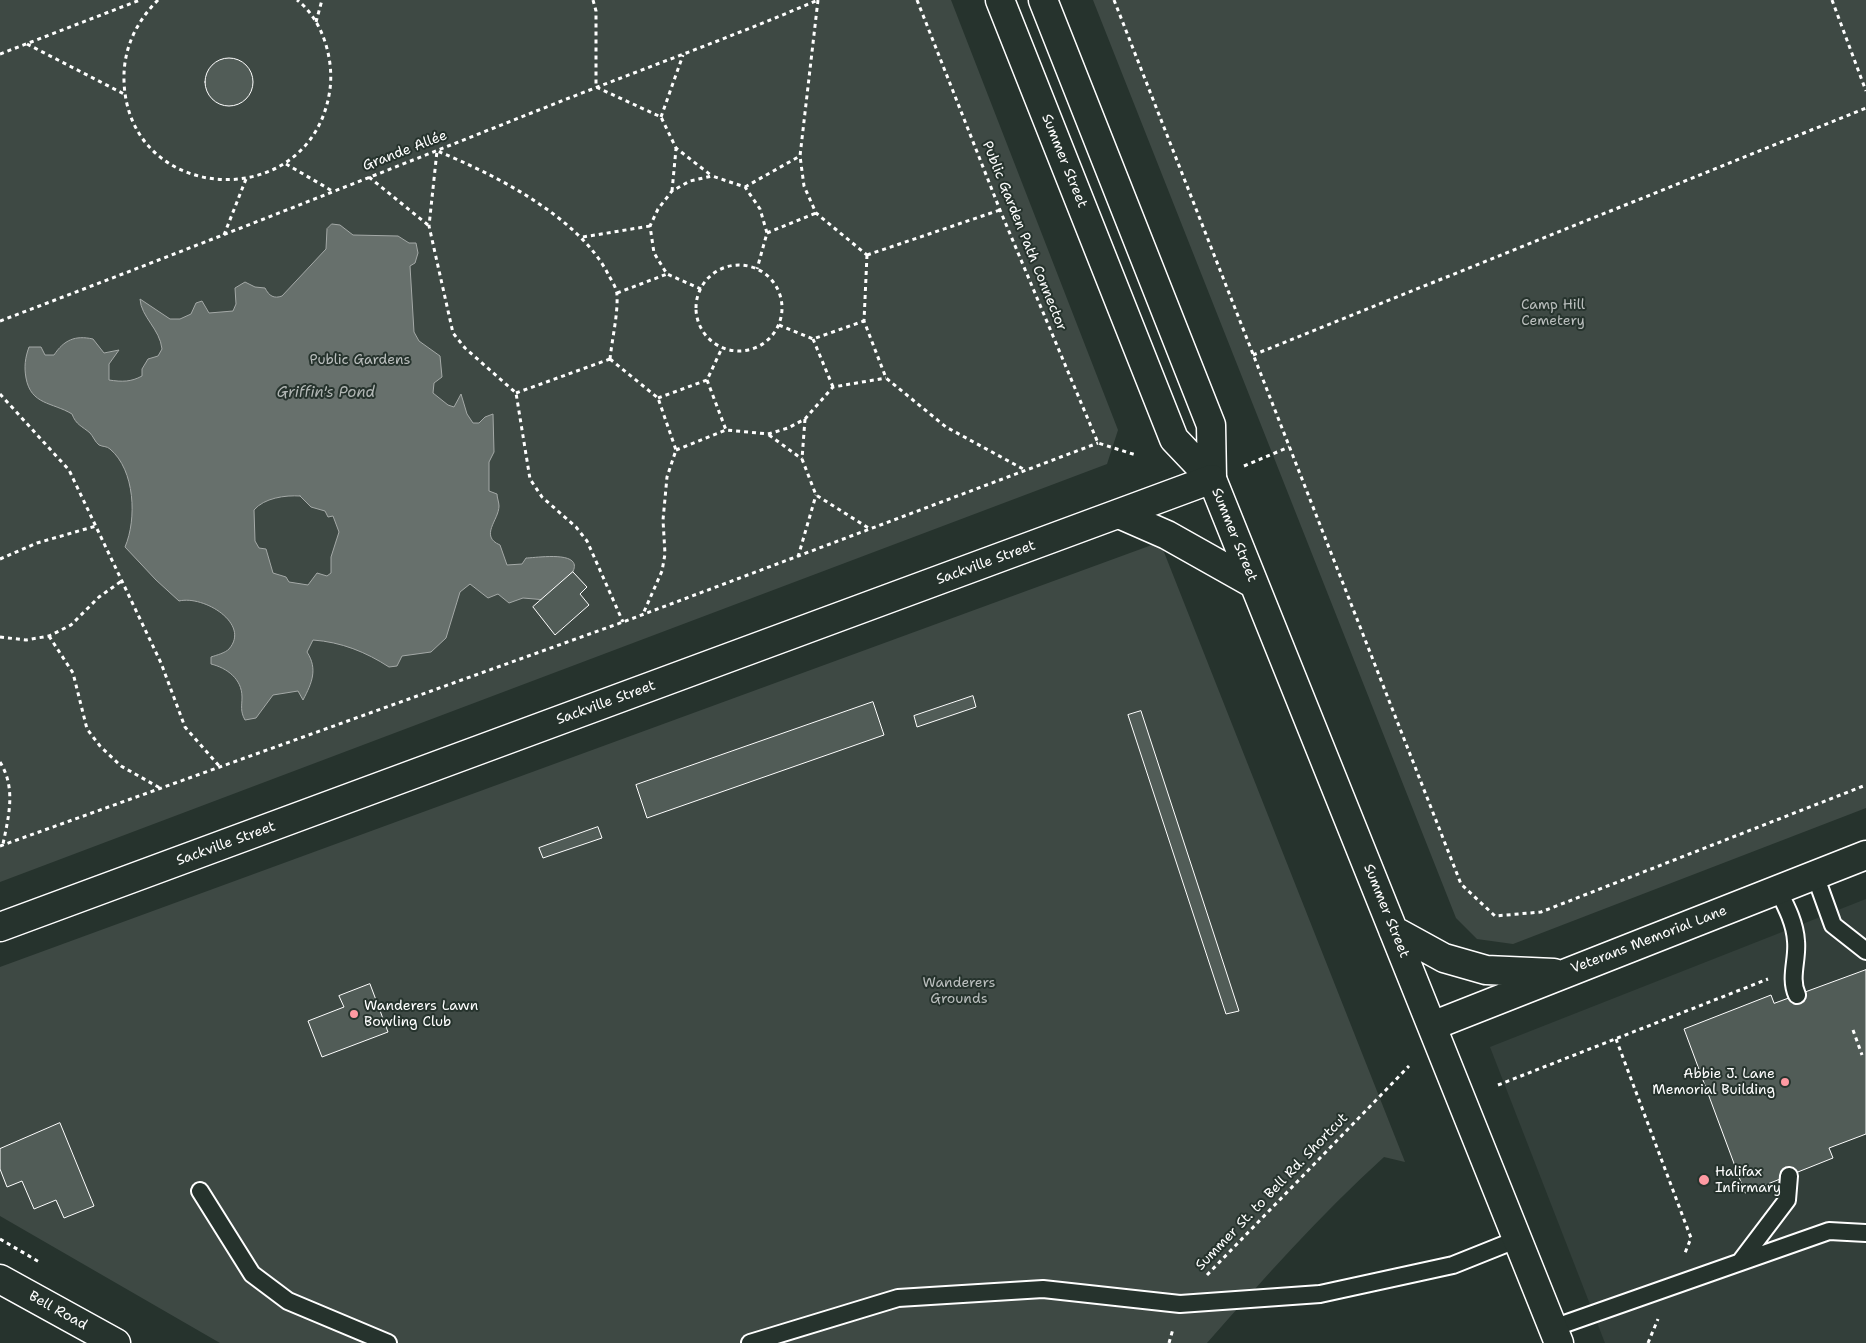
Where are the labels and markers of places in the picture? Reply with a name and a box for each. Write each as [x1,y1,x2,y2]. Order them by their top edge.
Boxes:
place label: Wanderers Lawn Bowling Club [364,998,478,1030]
marker: Wanderers Lawn Bowling Club [348,1008,360,1020]
place label: Abbie J. Lane Memorial Building [1652,1066,1775,1098]
marker: Abbie J. Lane Memorial Building [1779,1076,1791,1088]
place label: Halifax Infirmary [1715,1164,1781,1196]
marker: Halifax Infirmary [1697,1173,1711,1187]

